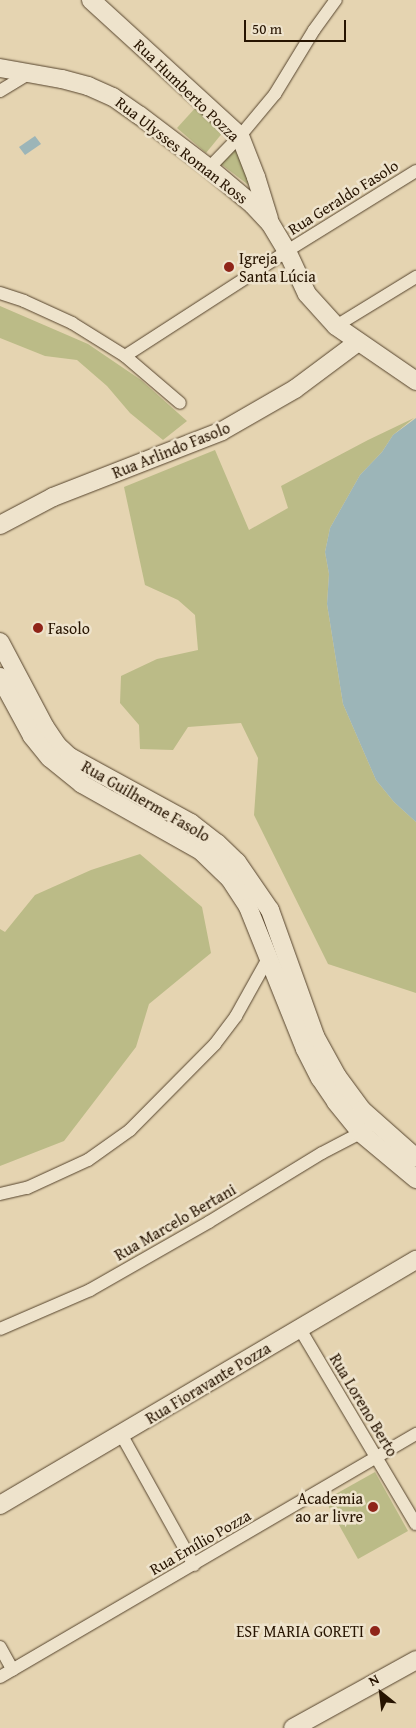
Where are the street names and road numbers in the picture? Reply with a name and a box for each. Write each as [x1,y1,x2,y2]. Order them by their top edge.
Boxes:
street label: Rua Humberto Pozza [130,35,244,145]
street label: Rua Ulysses Roman Ross [112,92,252,208]
street label: Rua Geraldo Fasolo [284,155,402,239]
street label: Rua Arlindo Fasolo [109,418,233,482]
street label: Rua Guilherme Fasolo [78,756,214,846]
street label: Rua Marcelo Bertani [111,1180,239,1264]
street label: Rua Fioravante Pozza [142,1338,274,1428]
street label: Rua Loreno Berto [326,1350,402,1460]
street label: Rua Emílio Pozza [146,1505,254,1579]

